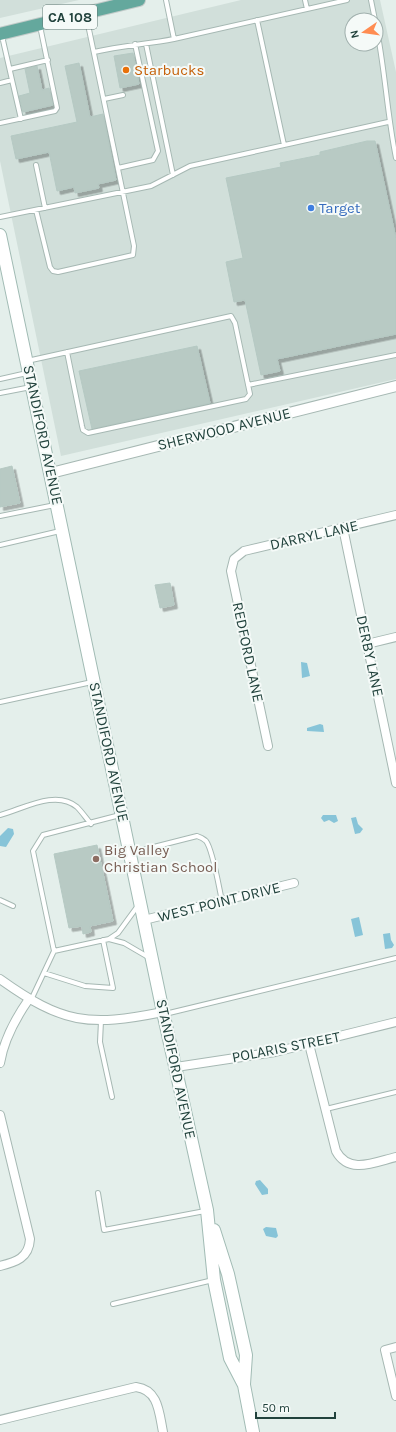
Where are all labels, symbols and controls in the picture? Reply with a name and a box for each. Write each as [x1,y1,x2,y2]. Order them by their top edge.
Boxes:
road number: CA 108 [43,5,97,29]
north arrow [344,12,384,52]
text: N [348,29,362,39]
place label: Starbucks [134,61,204,79]
marker: Starbucks [121,65,131,75]
place label: Target [319,199,361,217]
marker: Target [306,203,316,213]
street label: STANDIFORD AVENUE [19,363,67,507]
street label: SHERWOOD AVENUE [156,404,292,454]
street label: DARRYL LANE [268,516,360,554]
street label: REDFORD LANE [229,600,267,704]
street label: DERBY LANE [353,614,387,698]
street label: STANDIFORD AVENUE [85,680,133,824]
place label: Big Valley Christian School [104,841,217,876]
marker: Big Valley Christian School [91,854,101,864]
street label: WEST POINT DRIVE [156,878,282,926]
street label: STANDIFORD AVENUE [152,997,200,1141]
street label: POLARIS STREET [230,1028,342,1066]
scale bar [256,1394,335,1420]
text: 50 m [262,1401,290,1415]

